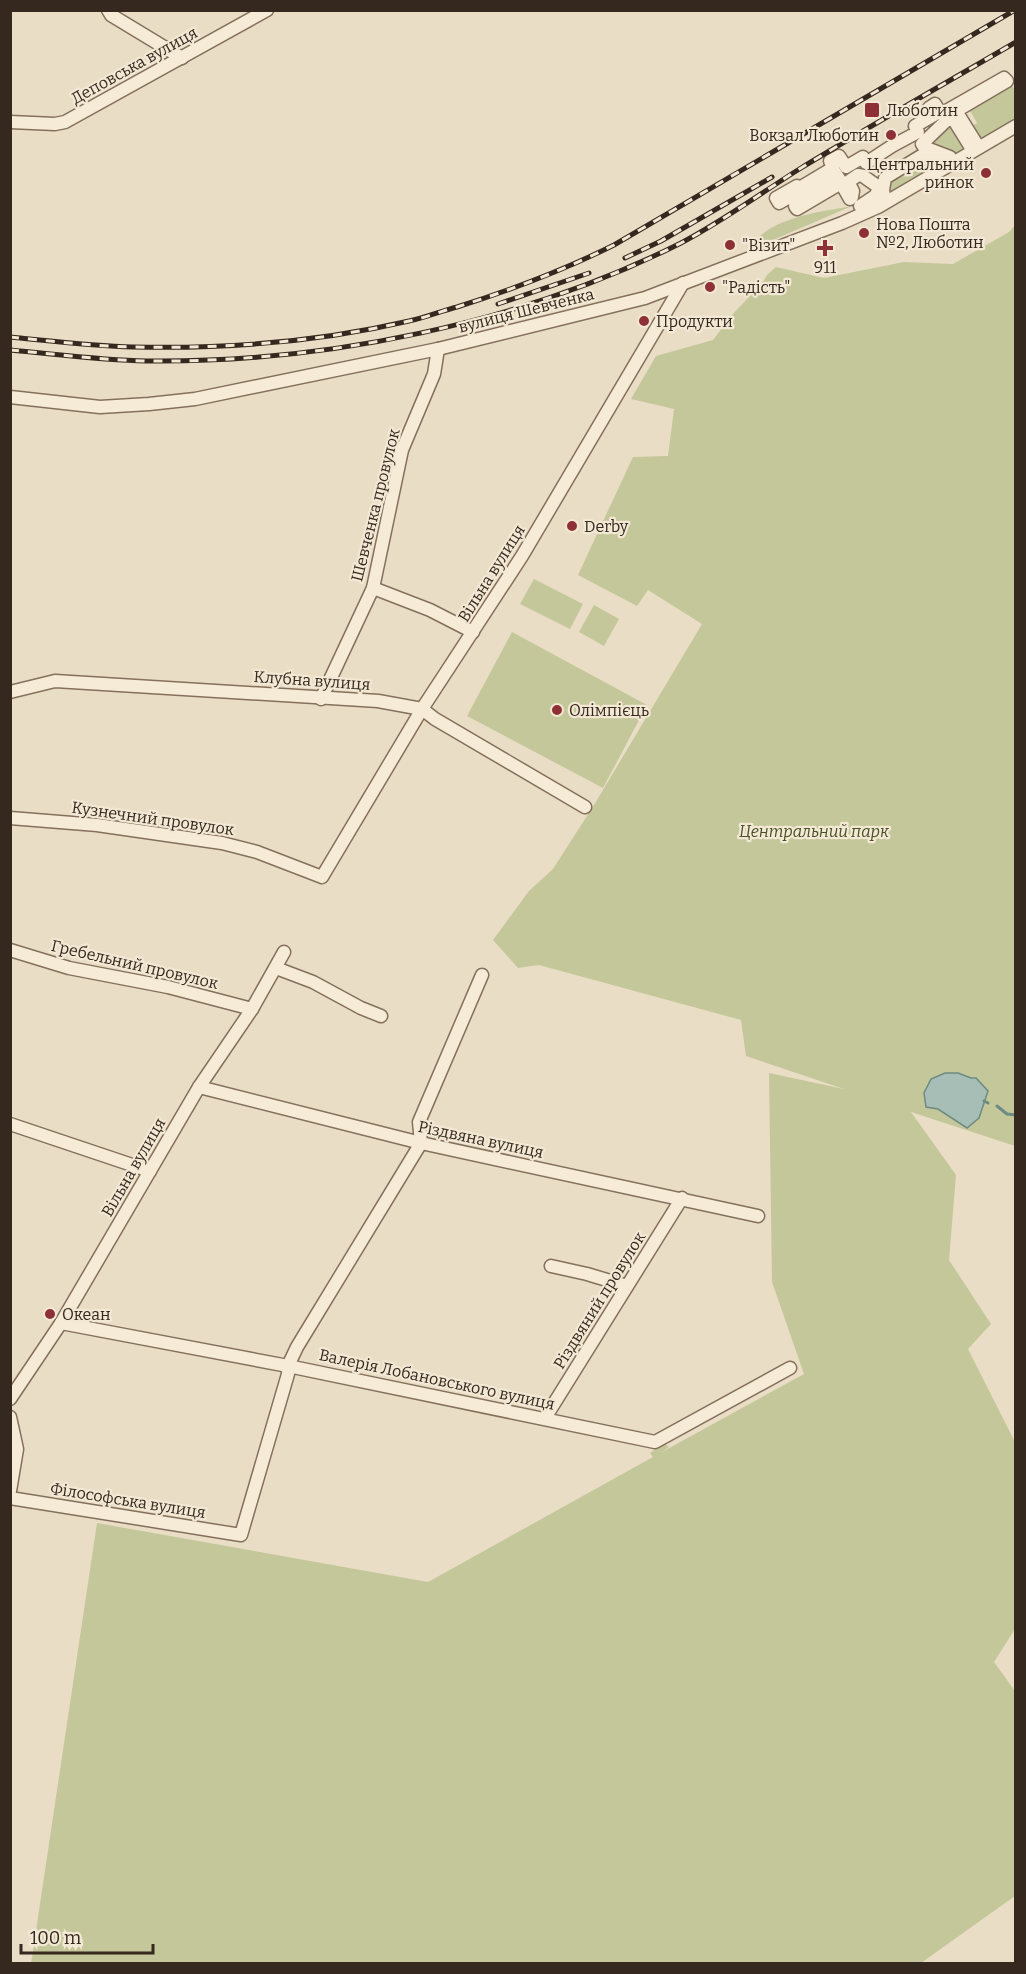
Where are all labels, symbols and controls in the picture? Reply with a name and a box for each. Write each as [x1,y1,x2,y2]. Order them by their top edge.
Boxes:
street label: Деповська вулиця [68,23,201,108]
marker: Люботин [863,101,881,119]
place label: Люботин [886,101,958,120]
place label: Вокзал Люботин [749,126,879,145]
marker: Вокзал Люботин [884,128,898,142]
place label: Центральний ринок [867,155,975,192]
marker: Центральний ринок [979,166,993,180]
place label: Нова Пошта №2, Люботин [876,215,984,252]
marker: Нова Пошта №2, Люботин [857,226,871,240]
place label: "Візит" [742,236,796,255]
marker: "Візит" [723,238,737,252]
marker: 911 [818,241,832,255]
place label: 911 [814,258,837,277]
place label: "Радість" [722,278,790,297]
marker: "Радість" [703,280,717,294]
street label: вулиця Шевченка [456,284,596,337]
place label: Продукти [656,312,733,331]
marker: Продукти [637,314,651,328]
street label: Шевченка провулок [347,426,404,584]
place label: Derby [584,517,629,536]
marker: Derby [565,519,579,533]
street label: Вільна вулиця [454,521,529,625]
street label: Клубна вулиця [253,667,371,694]
place label: Олімпієць [569,701,649,720]
marker: Олімпієць [550,703,564,717]
street label: Кузнечний провулок [70,798,236,839]
park label: Центральний парк [739,822,890,841]
street label: Гребельний провулок [49,936,221,993]
street label: Вільна вулиця [97,1114,169,1220]
street label: Різдвяна вулиця [416,1117,546,1162]
street label: Різдвяний провулок [549,1228,650,1372]
place label: Океан [62,1305,111,1324]
marker: Океан [43,1307,57,1321]
street label: Валерія Лобановського вулиця [317,1345,557,1414]
street label: Філософська вулиця [49,1479,207,1522]
scale bar [21,1917,153,1955]
text: 100 m [30,1927,81,1949]

